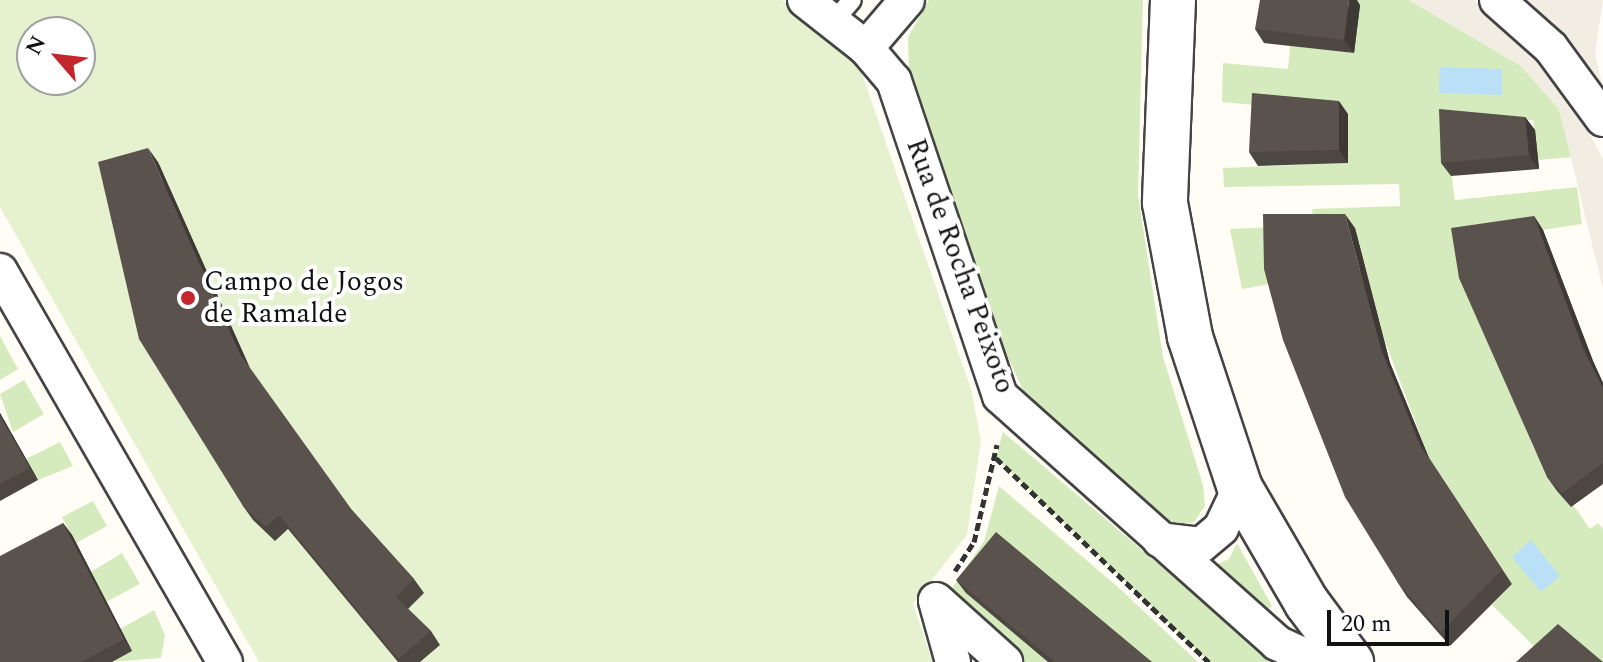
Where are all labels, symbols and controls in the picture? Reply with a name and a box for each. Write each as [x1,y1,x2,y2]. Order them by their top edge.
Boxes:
north arrow [16,16,96,96]
text: N [17,30,55,61]
street label: Rua de Rocha Peixoto [898,134,1022,398]
place label: Campo de Jogos de Ramalde [204,265,404,331]
marker: Campo de Jogos de Ramalde [179,289,197,307]
scale bar [1331,594,1453,644]
text: 20 m [1341,606,1392,642]

